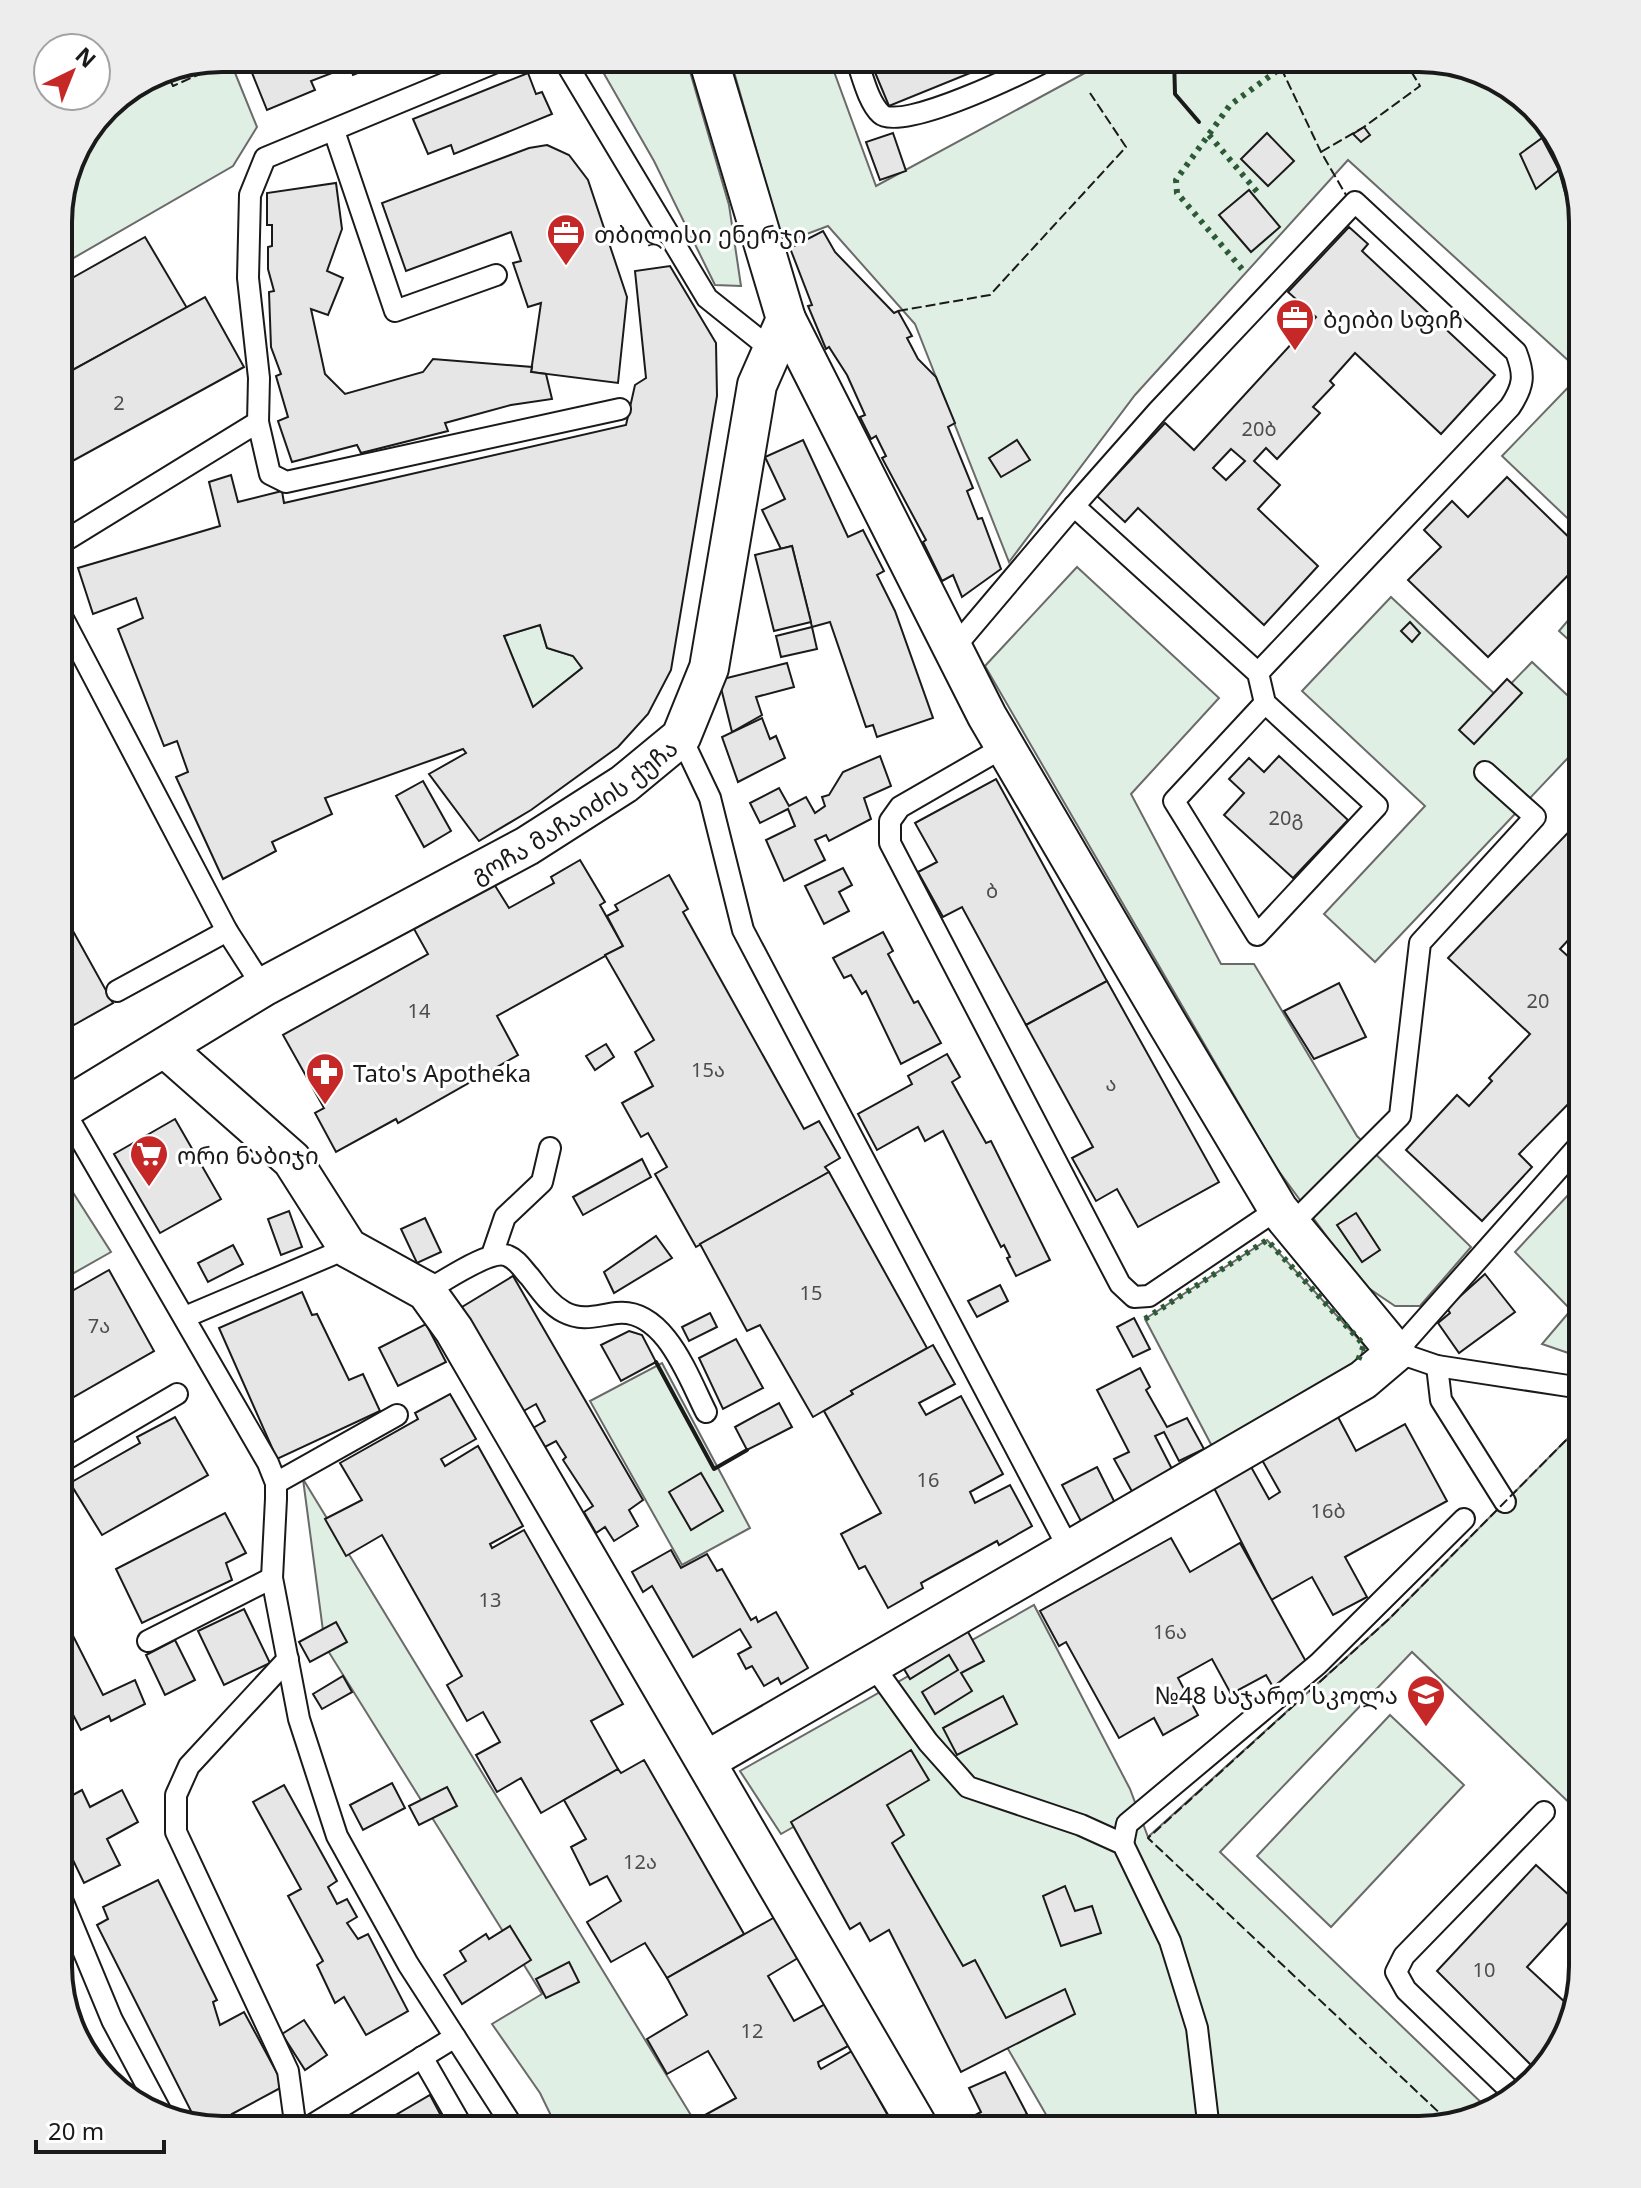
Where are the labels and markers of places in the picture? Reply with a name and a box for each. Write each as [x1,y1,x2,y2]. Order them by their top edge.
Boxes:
office icon: თბილისი ენერჯი [545,212,587,267]
place label: თბილისი ენერჯი [594,217,807,250]
office icon: ბეიბი სფიჩ [1274,297,1316,352]
place label: ბეიბი სფიჩ [1323,302,1463,335]
pharmacy icon: Tato's Apotheka [304,1051,346,1106]
place label: Tato's Apotheka [353,1056,531,1089]
supermarket icon: ორი ნაბიჯი [128,1133,170,1188]
place label: ორი ნაბიჯი [177,1138,319,1171]
school or university icon: №48 საჯარო სკოლა [1405,1673,1447,1728]
place label: №48 საჯარო სკოლა [1155,1678,1398,1711]

